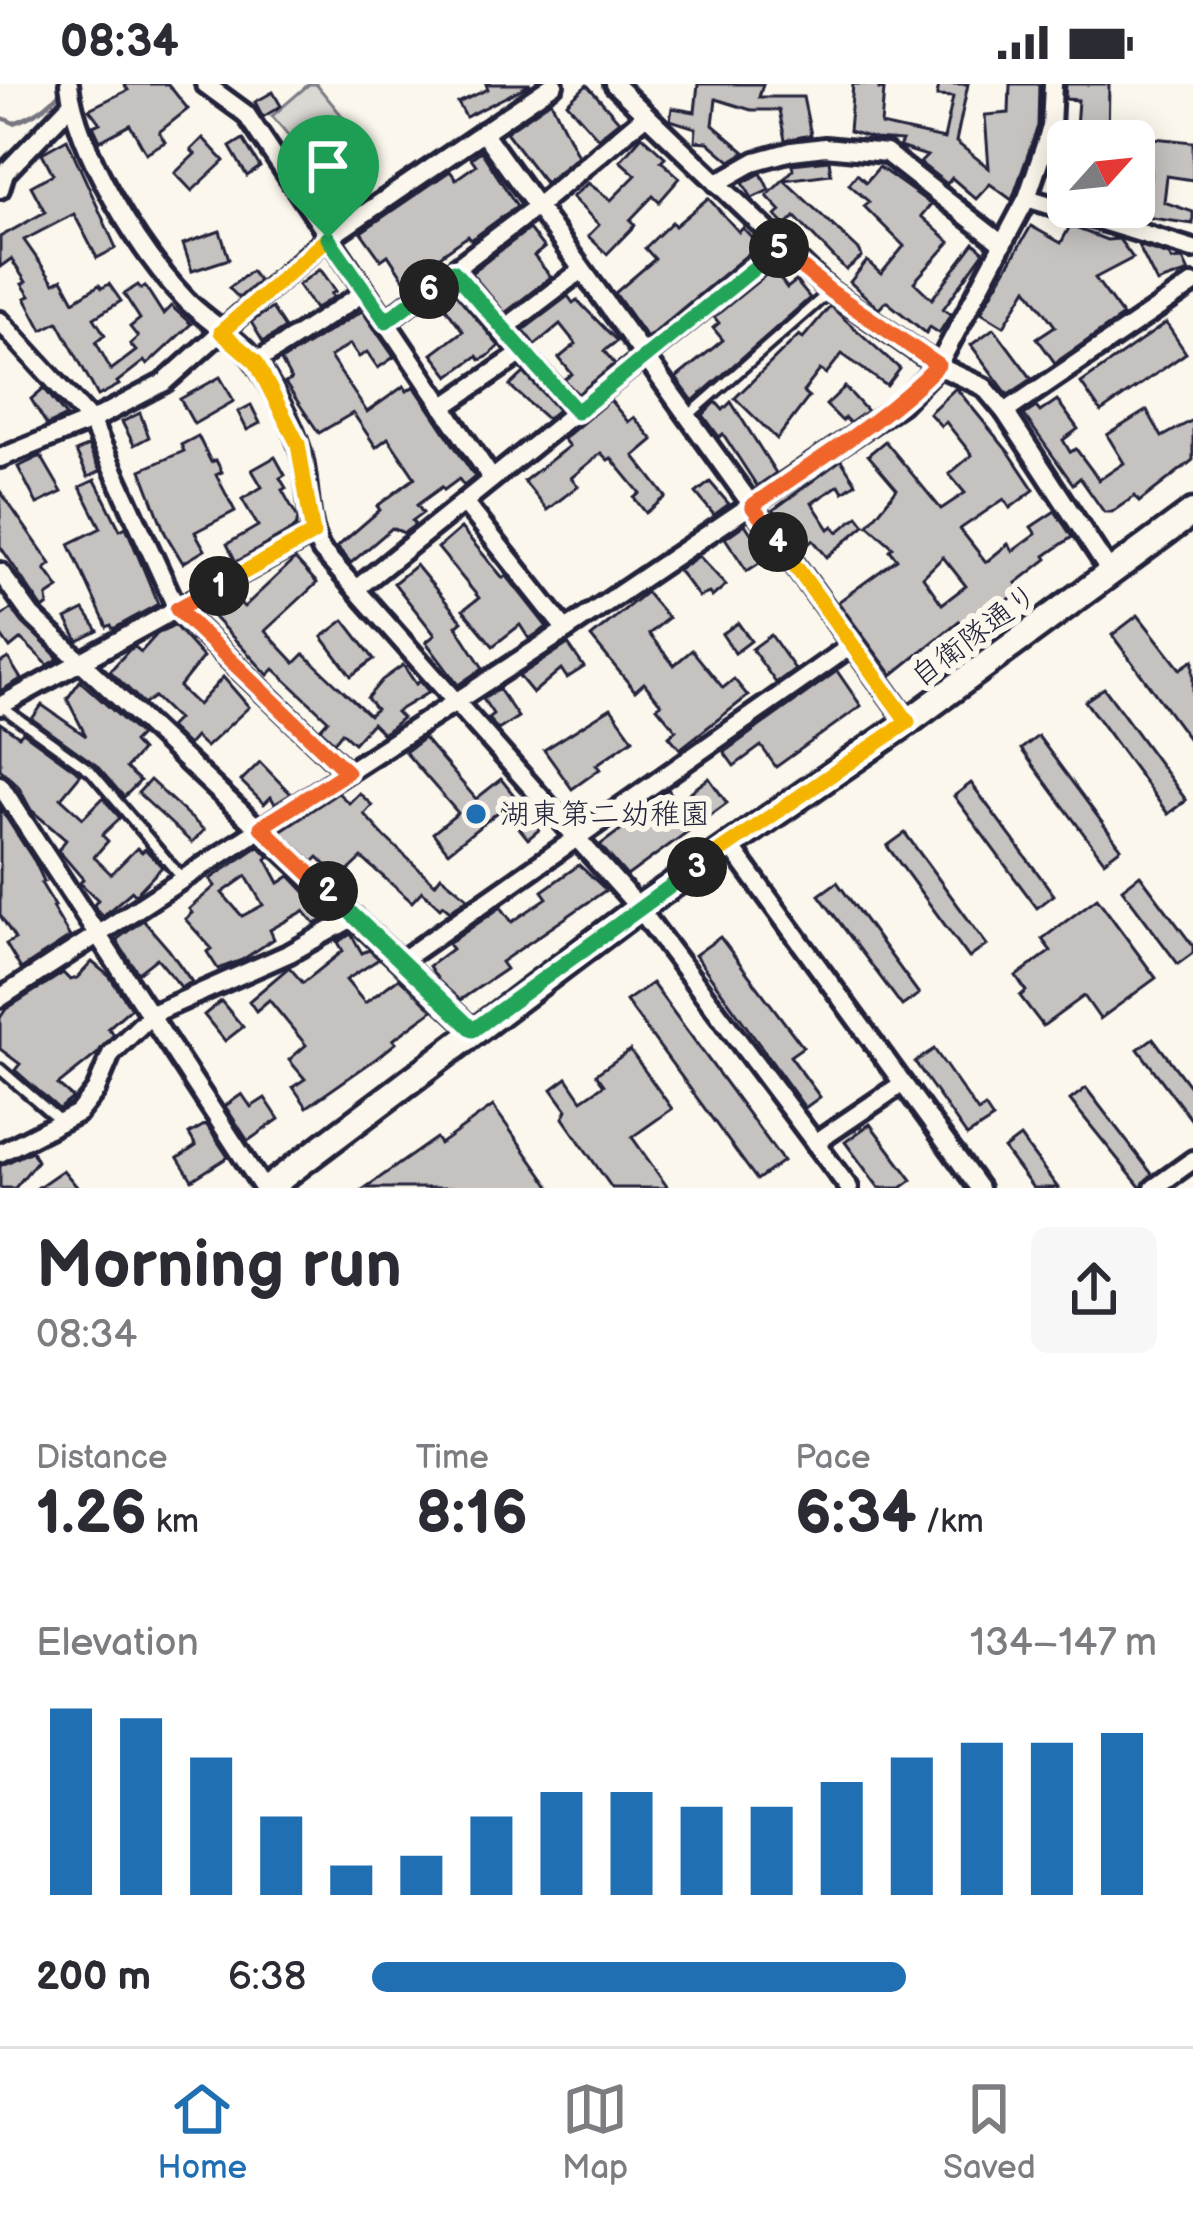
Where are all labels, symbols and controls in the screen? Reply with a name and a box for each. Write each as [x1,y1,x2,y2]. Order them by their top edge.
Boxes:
text: 08:34 [60,15,179,70]
pin [277,115,379,238]
north arrow [1047,120,1155,228]
map controls [1047,120,1155,228]
icon: arrive [295,133,361,199]
pin: 5 [749,218,809,278]
text: 5 [769,228,789,268]
pin: 6 [399,259,459,319]
text: 6 [419,269,439,309]
pin: 4 [748,512,808,572]
text: 4 [768,522,788,562]
pin: 1 [189,556,249,616]
text: 1 [212,566,226,606]
street label: 自衛隊通り [904,576,1045,695]
place label: 湖東第二幼稚園 [500,797,710,833]
marker: 湖東第二幼稚園 [463,801,489,827]
pin: 3 [667,837,727,897]
text: 3 [687,847,707,887]
pin: 2 [298,861,358,921]
text: 2 [318,871,338,911]
text: Morning run [36,1227,402,1306]
button: share [1031,1227,1157,1353]
text: 08:34 [36,1312,137,1359]
text: Distance [36,1438,168,1478]
text: Time [416,1438,489,1478]
text: Pace [795,1438,871,1478]
text: 1.26 [36,1478,147,1550]
text: 8:16 [416,1478,528,1550]
text: 6:34 [795,1478,916,1550]
text: km [147,1502,199,1542]
text: /km [916,1502,984,1542]
text: Elevation [36,1620,199,1667]
text: 134–147 m [970,1620,1157,1667]
text: 200 m [36,1954,151,2001]
text: 6:38 [228,1954,306,2001]
tab: Home [157,2076,247,2188]
tab: Map [562,2076,628,2188]
tab: Saved [943,2076,1036,2188]

